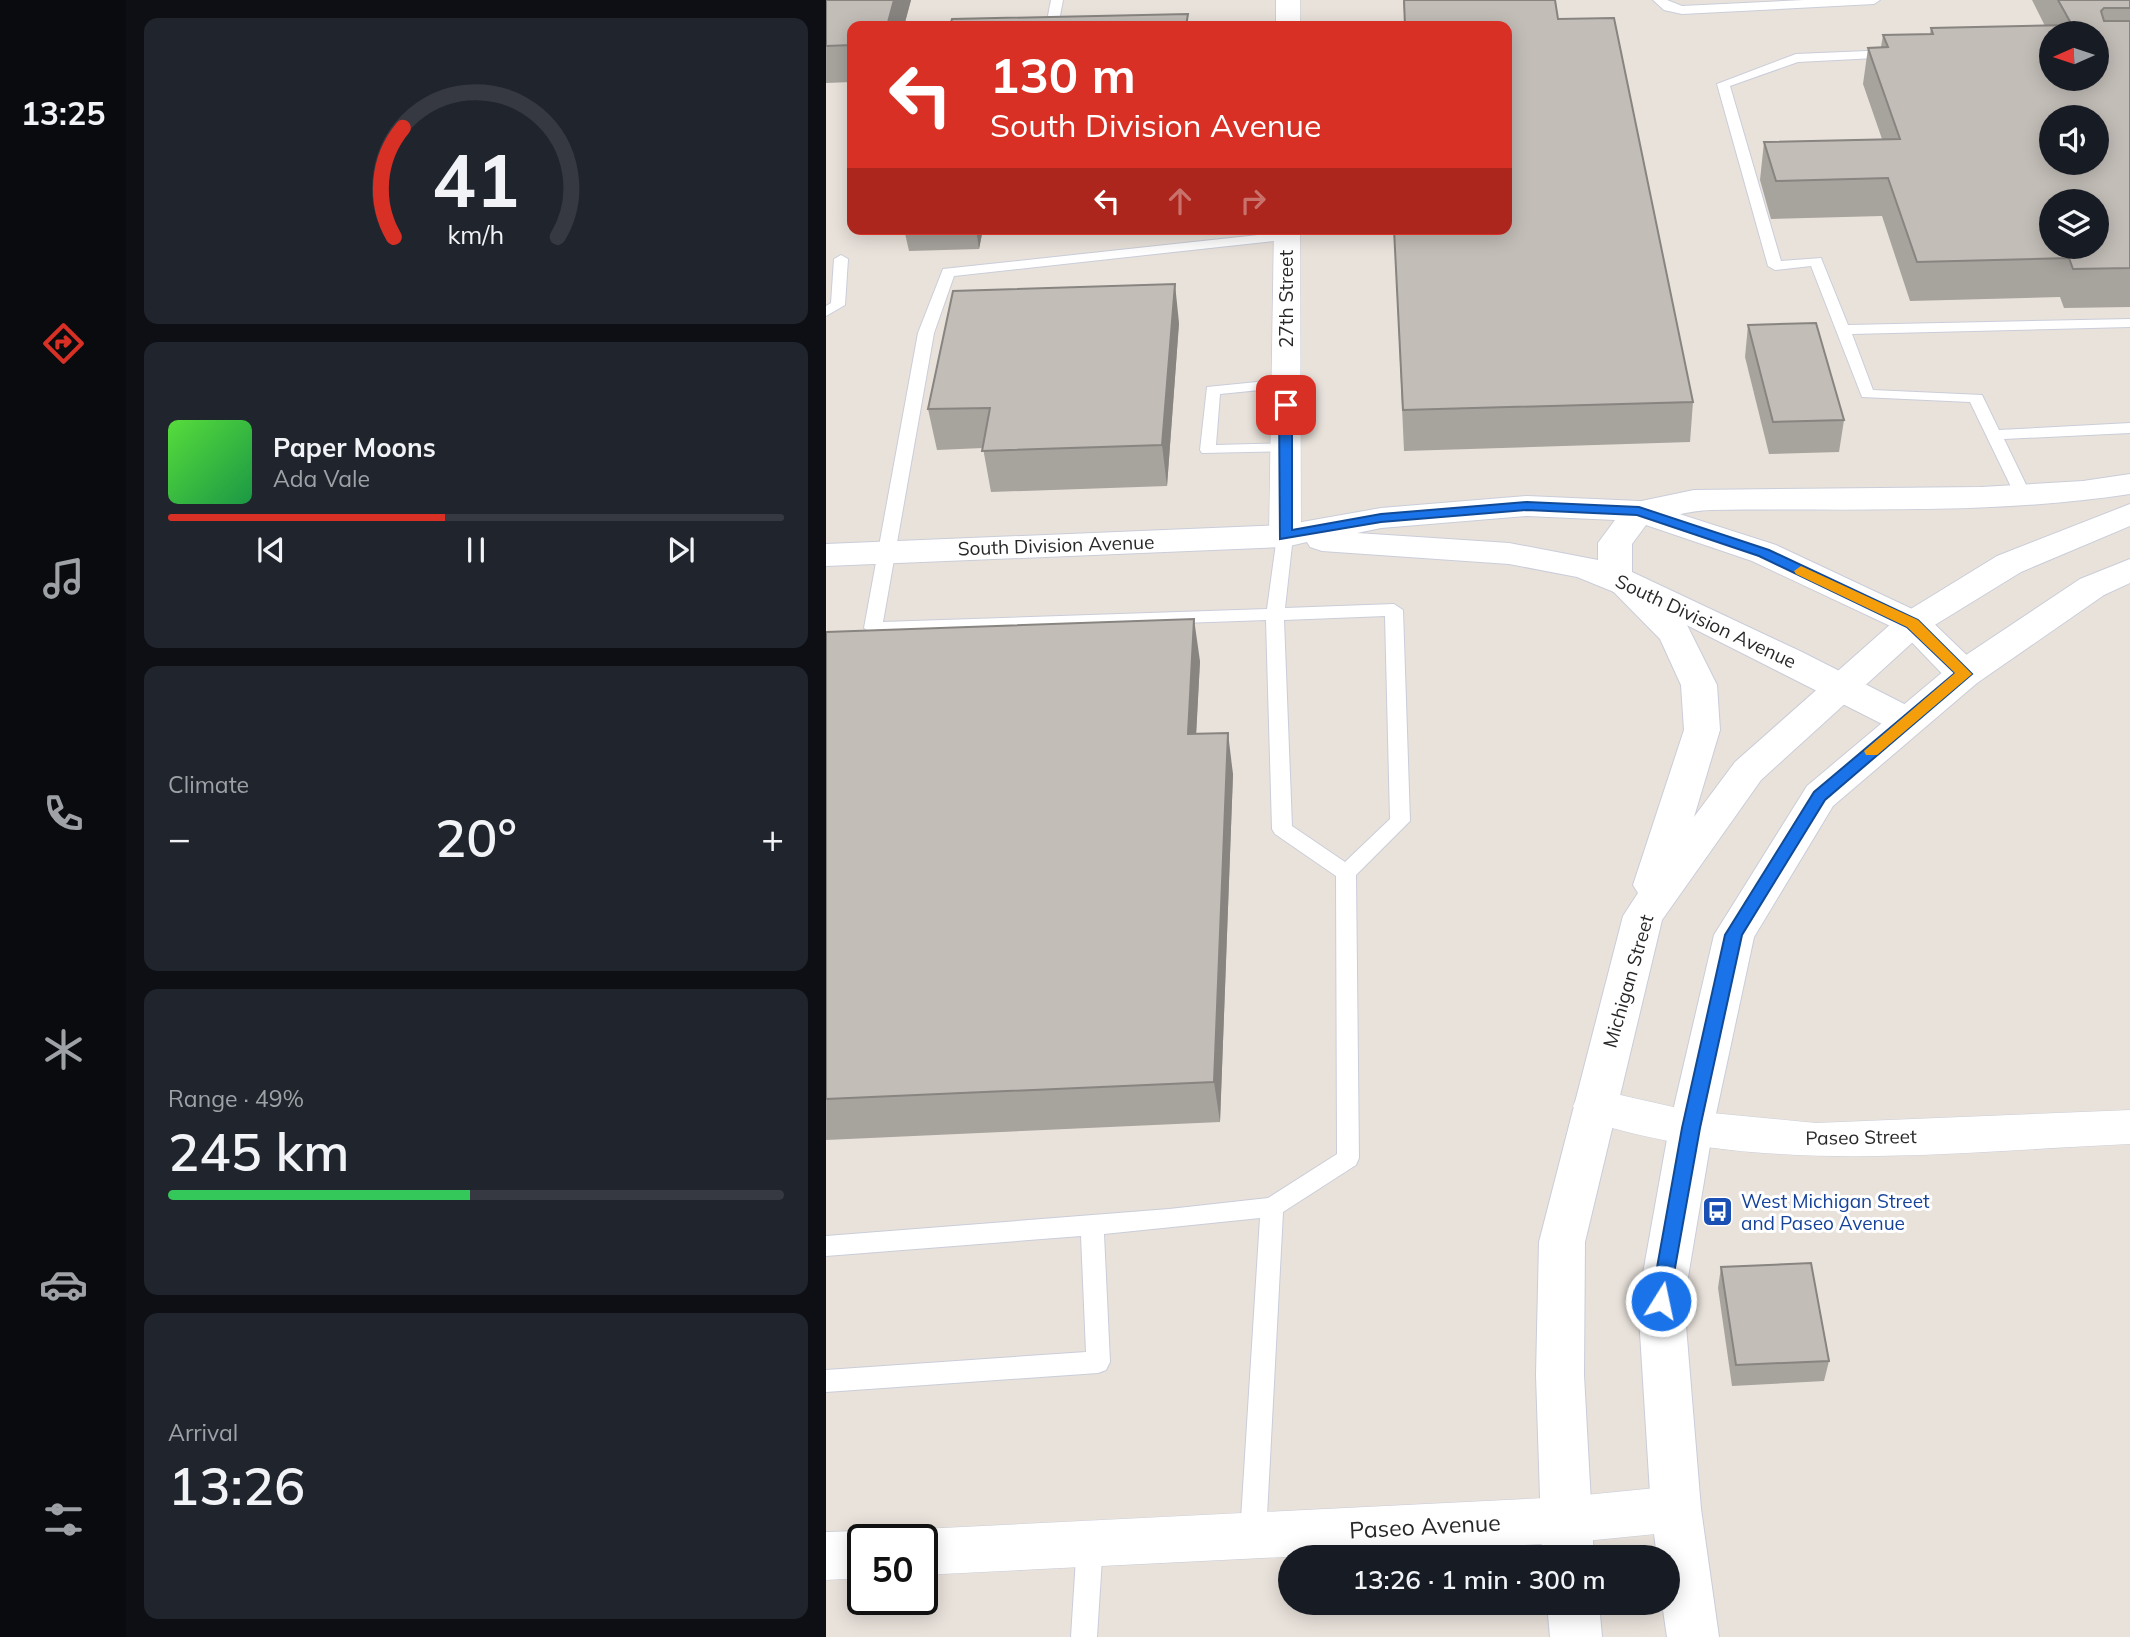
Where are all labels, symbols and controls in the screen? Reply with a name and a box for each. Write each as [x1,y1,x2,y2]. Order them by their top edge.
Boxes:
north arrow [2039,21,2109,91]
map controls [2039,21,2109,259]
text: 130 m [990,44,1136,105]
icon: left [875,49,966,140]
text: 13:25 [21,93,105,133]
text: South Division Avenue [990,105,1321,145]
button: sound [2039,105,2109,175]
text: 41 [432,134,520,225]
icon: left [1088,182,1126,220]
icon: ahead [1161,182,1199,220]
icon: right [1234,182,1272,220]
button: layers [2039,189,2109,259]
text: km/h [448,219,504,250]
street label: 27th Street [1274,250,1298,348]
icon: directions [39,319,88,368]
pin [1256,375,1316,435]
icon: arrive [1267,386,1305,424]
text: Paper Moons [273,431,436,464]
text: Ada Vale [273,464,370,493]
street label: South Division Avenue [957,530,1155,560]
icon: previous [252,531,290,569]
icon: pause [457,531,495,569]
icon: next [662,531,700,569]
icon: music [39,554,88,603]
street label: South Division Avenue [1612,569,1800,673]
text: Climate [168,770,249,799]
icon: phone [39,789,88,838]
text: 20° [435,805,517,870]
text: − [168,814,191,862]
text: + [761,814,784,862]
street label: Michigan Street [1598,911,1659,1050]
icon: climate [39,1025,88,1074]
text: Range · 49% [168,1084,304,1113]
text: 245 km [168,1119,349,1184]
street label: Paseo Street [1805,1124,1917,1150]
place label: West Michigan Street and Paseo Avenue [1741,1189,1930,1235]
bus stop icon: West Michigan Street and Paseo Avenue [1701,1195,1735,1229]
icon: car [39,1260,88,1309]
position arrow [1624,1264,1698,1338]
text: Arrival [168,1418,238,1447]
text: 13:26 [168,1453,305,1518]
icon: filters [39,1495,88,1544]
street label: Paseo Avenue [1349,1508,1501,1544]
speed limit sign: 50 [847,1524,938,1615]
text: 13:26 · 1 min · 300 m [1352,1563,1606,1596]

